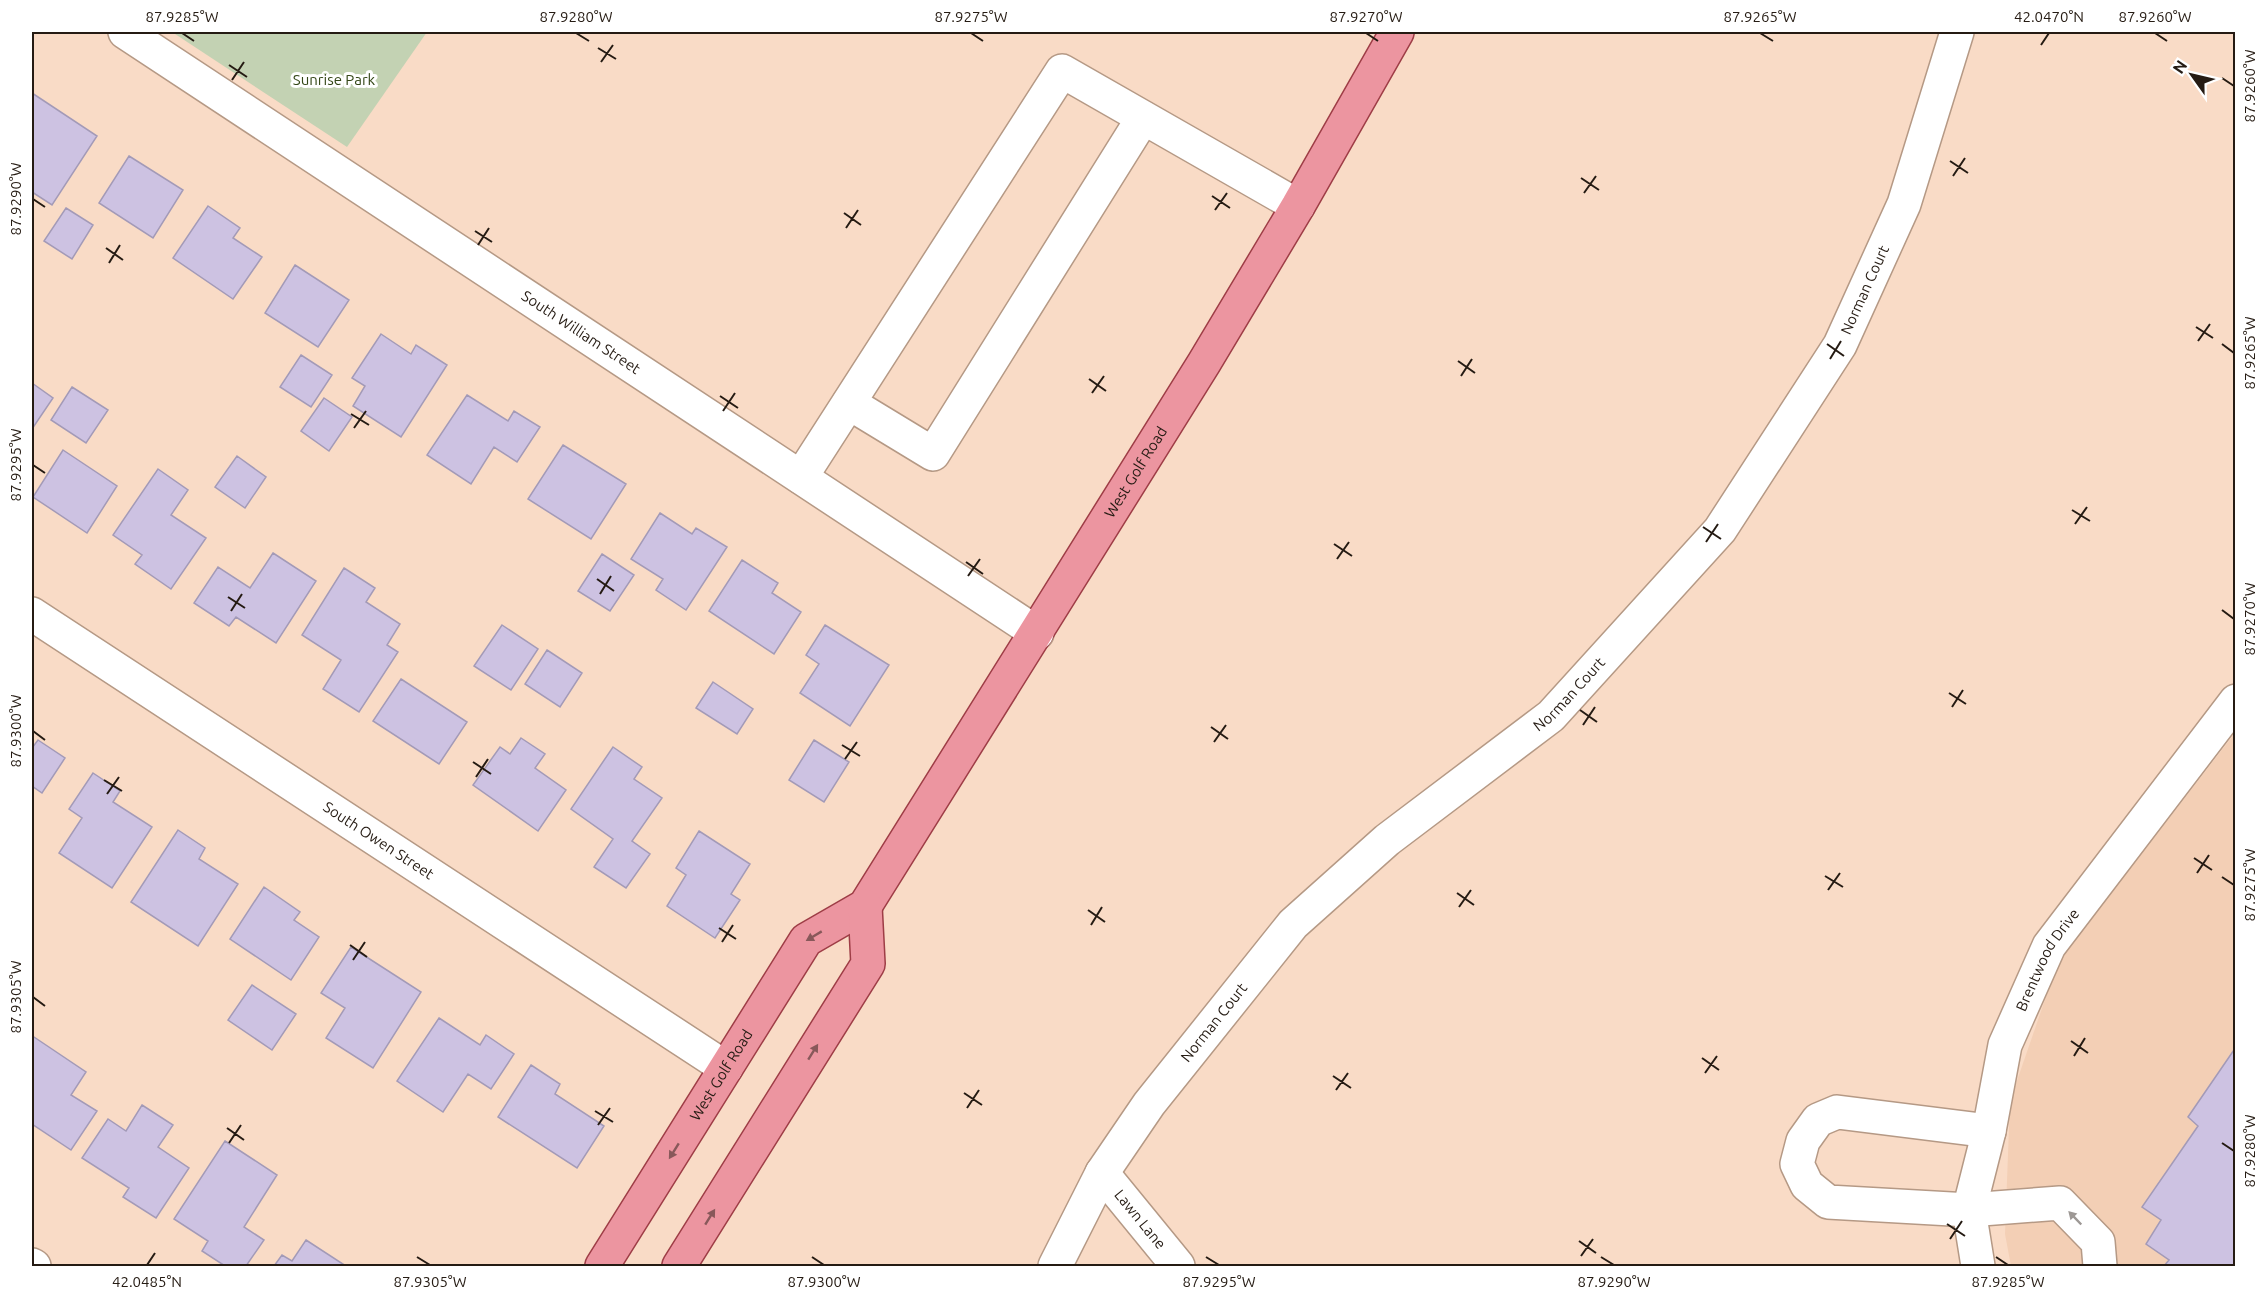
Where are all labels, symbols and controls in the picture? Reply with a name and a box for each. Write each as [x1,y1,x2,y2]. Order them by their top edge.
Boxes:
text: 87.9285°W [145,8,219,25]
text: 87.9280°W [539,8,613,25]
text: 87.9275°W [934,8,1008,25]
text: 87.9270°W [1329,8,1403,25]
text: 87.9265°W [1723,8,1797,25]
text: 42.0470°N [2014,8,2084,25]
text: 87.9260°W [2118,8,2192,25]
north arrow [2162,45,2222,105]
text: 87.9260°W [2241,49,2258,123]
text: N [2169,57,2190,77]
park label: Sunrise Park [293,71,376,88]
text: 87.9290°W [7,162,24,236]
street label: Norman Court [1837,243,1892,337]
street label: South William Street [519,287,644,377]
text: 87.9265°W [2241,316,2258,390]
street label: West Golf Road [1101,423,1170,521]
text: 87.9295°W [7,428,24,502]
text: 87.9270°W [2241,582,2258,656]
street label: Norman Court [1530,654,1608,734]
text: 87.9300°W [7,694,24,768]
street label: South Owen Street [320,798,437,883]
text: 87.9275°W [2241,848,2258,922]
street label: Brentwood Drive [2012,905,2082,1014]
one-way arrow [806,930,822,941]
text: 87.9305°W [7,960,24,1034]
street label: Norman Court [1177,979,1250,1065]
street label: West Golf Road [686,1026,756,1124]
one-way arrow [807,1044,819,1060]
text: 87.9280°W [2241,1114,2258,1188]
one-way arrow [668,1143,679,1159]
street label: Lawn Lane [1111,1186,1169,1252]
one-way arrow [704,1209,715,1225]
one-way arrow [2068,1211,2082,1225]
text: 42.0485°N [112,1273,182,1290]
text: 87.9305°W [393,1273,467,1290]
text: 87.9300°W [787,1273,861,1290]
text: 87.9295°W [1182,1273,1256,1290]
text: 87.9290°W [1577,1273,1651,1290]
text: 87.9285°W [1971,1273,2045,1290]

